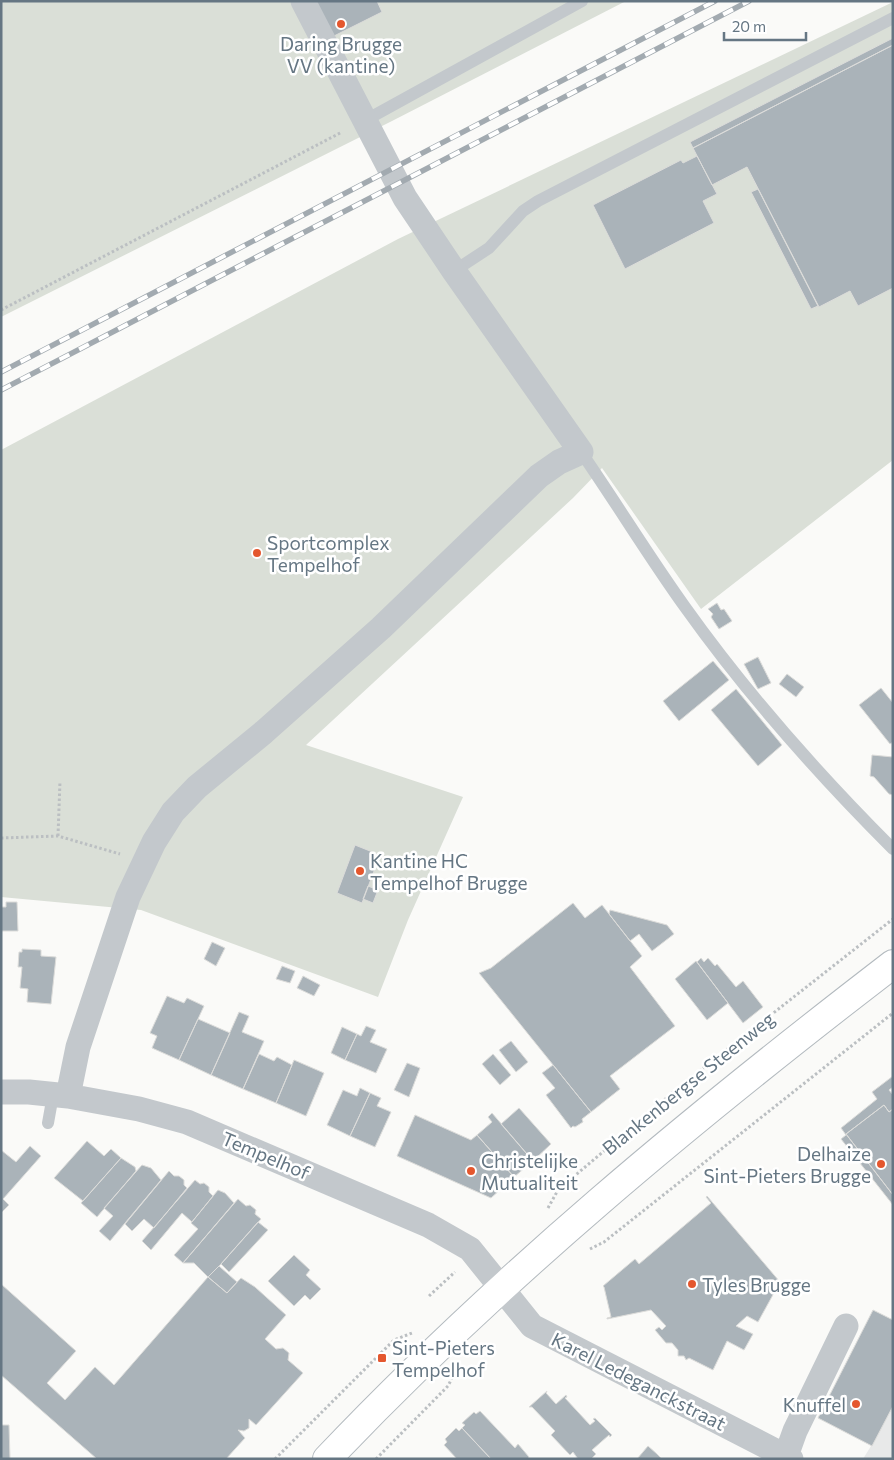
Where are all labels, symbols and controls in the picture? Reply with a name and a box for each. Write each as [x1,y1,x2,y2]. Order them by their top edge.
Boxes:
scale bar [724,10,806,42]
text: 20 m [732,17,766,35]
marker: Daring Brugge VV (kantine) [335,18,347,30]
place label: Daring Brugge VV (kantine) [280,32,402,77]
place label: Sportcomplex Tempelhof [267,531,390,576]
marker: Sportcomplex Tempelhof [251,547,263,559]
place label: Kantine HC Tempelhof Brugge [370,849,528,894]
marker: Kantine HC Tempelhof Brugge [354,865,366,877]
street label: Blankenbergse Steenweg [597,1007,779,1159]
street label: Tempelhof [219,1126,314,1184]
place label: Delhaize Sint-Pieters Brugge [703,1142,871,1187]
place label: Christelijke Mutualiteit [481,1149,578,1194]
marker: Delhaize Sint-Pieters Brugge [875,1158,887,1170]
marker: Christelijke Mutualiteit [465,1165,477,1177]
place label: Tyles Brugge [702,1273,811,1296]
marker: Tyles Brugge [686,1278,698,1290]
street label: Karel Ledeganckstraat [548,1327,730,1435]
place label: Sint-Pieters Tempelhof [392,1336,495,1381]
marker: Sint-Pieters Tempelhof [376,1352,388,1364]
place label: Knuffel [783,1393,846,1416]
marker: Knuffel [850,1398,862,1410]

